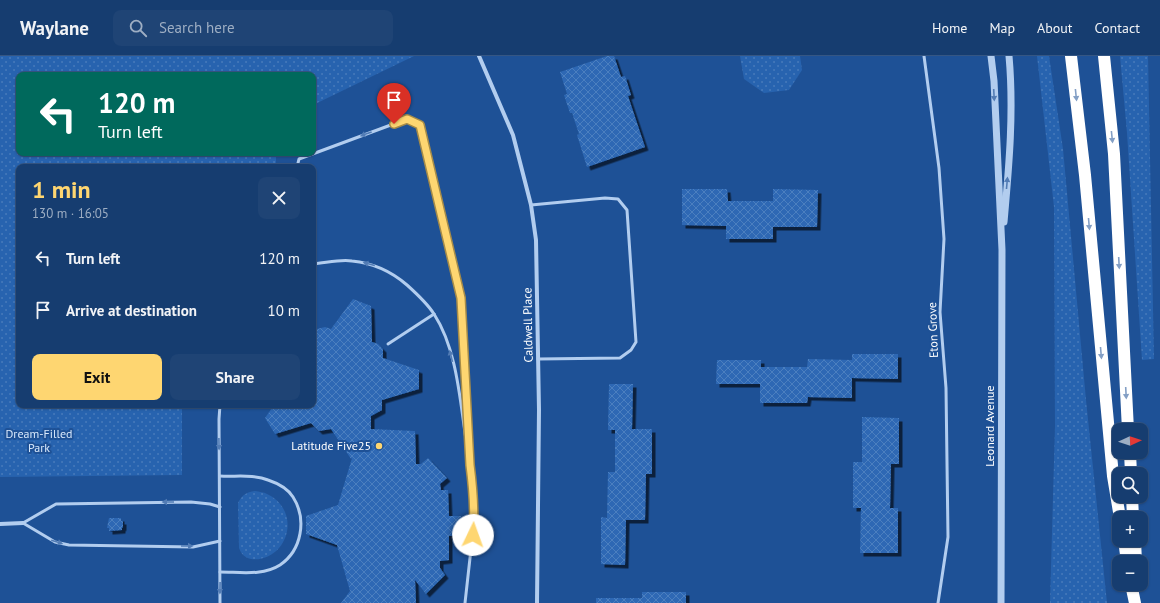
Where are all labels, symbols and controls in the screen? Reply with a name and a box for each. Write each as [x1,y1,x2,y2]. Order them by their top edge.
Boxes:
search box [113,10,393,46]
text: Waylane [20,16,89,40]
icon: search [127,17,149,39]
text: Search here [159,18,235,37]
text: Home [932,19,967,37]
text: Map [989,19,1015,37]
text: About [1037,19,1073,37]
text: Contact [1095,19,1140,37]
pin [377,83,411,124]
text: 120 m [98,84,175,121]
icon: left [32,88,84,140]
icon: arrive [383,89,405,111]
one-way arrow [991,89,998,101]
one-way arrow [1072,89,1079,101]
text: Turn left [98,120,163,143]
one-way arrow [1109,131,1115,143]
one-way arrow [360,132,372,138]
text: 1 min [32,174,91,205]
button: close [258,177,300,219]
one-way arrow [1004,177,1011,189]
text: 130 m · 16:05 [32,205,109,222]
one-way arrow [1086,218,1092,230]
icon: left [32,247,54,269]
text: Turn left [66,249,120,268]
text: 120 m [259,249,300,268]
one-way arrow [1115,257,1122,269]
one-way arrow [363,261,375,267]
street label: Caldwell Place [519,287,536,363]
icon: arrive [32,299,54,321]
text: Arrive at destination [66,301,197,320]
text: 10 m [267,301,300,320]
street label: Eton Grove [924,302,941,358]
one-way arrow [1098,347,1105,360]
one-way arrow [448,350,454,363]
button: Exit [32,354,162,400]
button: Share [170,354,300,400]
street label: Leonard Avenue [982,385,997,467]
one-way arrow [1123,387,1130,399]
north arrow [1112,423,1148,459]
map controls [1112,423,1148,591]
park label: Dream-Filled Park [5,426,73,455]
one-way arrow [216,438,222,451]
place label: Latitude Five25 [291,438,371,453]
marker: Latitude Five25 [374,441,384,451]
button: search [1112,467,1148,503]
one-way arrow [161,499,174,505]
button: + [1112,511,1148,547]
position arrow [452,514,494,556]
one-way arrow [52,539,64,545]
one-way arrow [181,543,194,549]
button: − [1112,555,1148,591]
one-way arrow [217,582,223,595]

